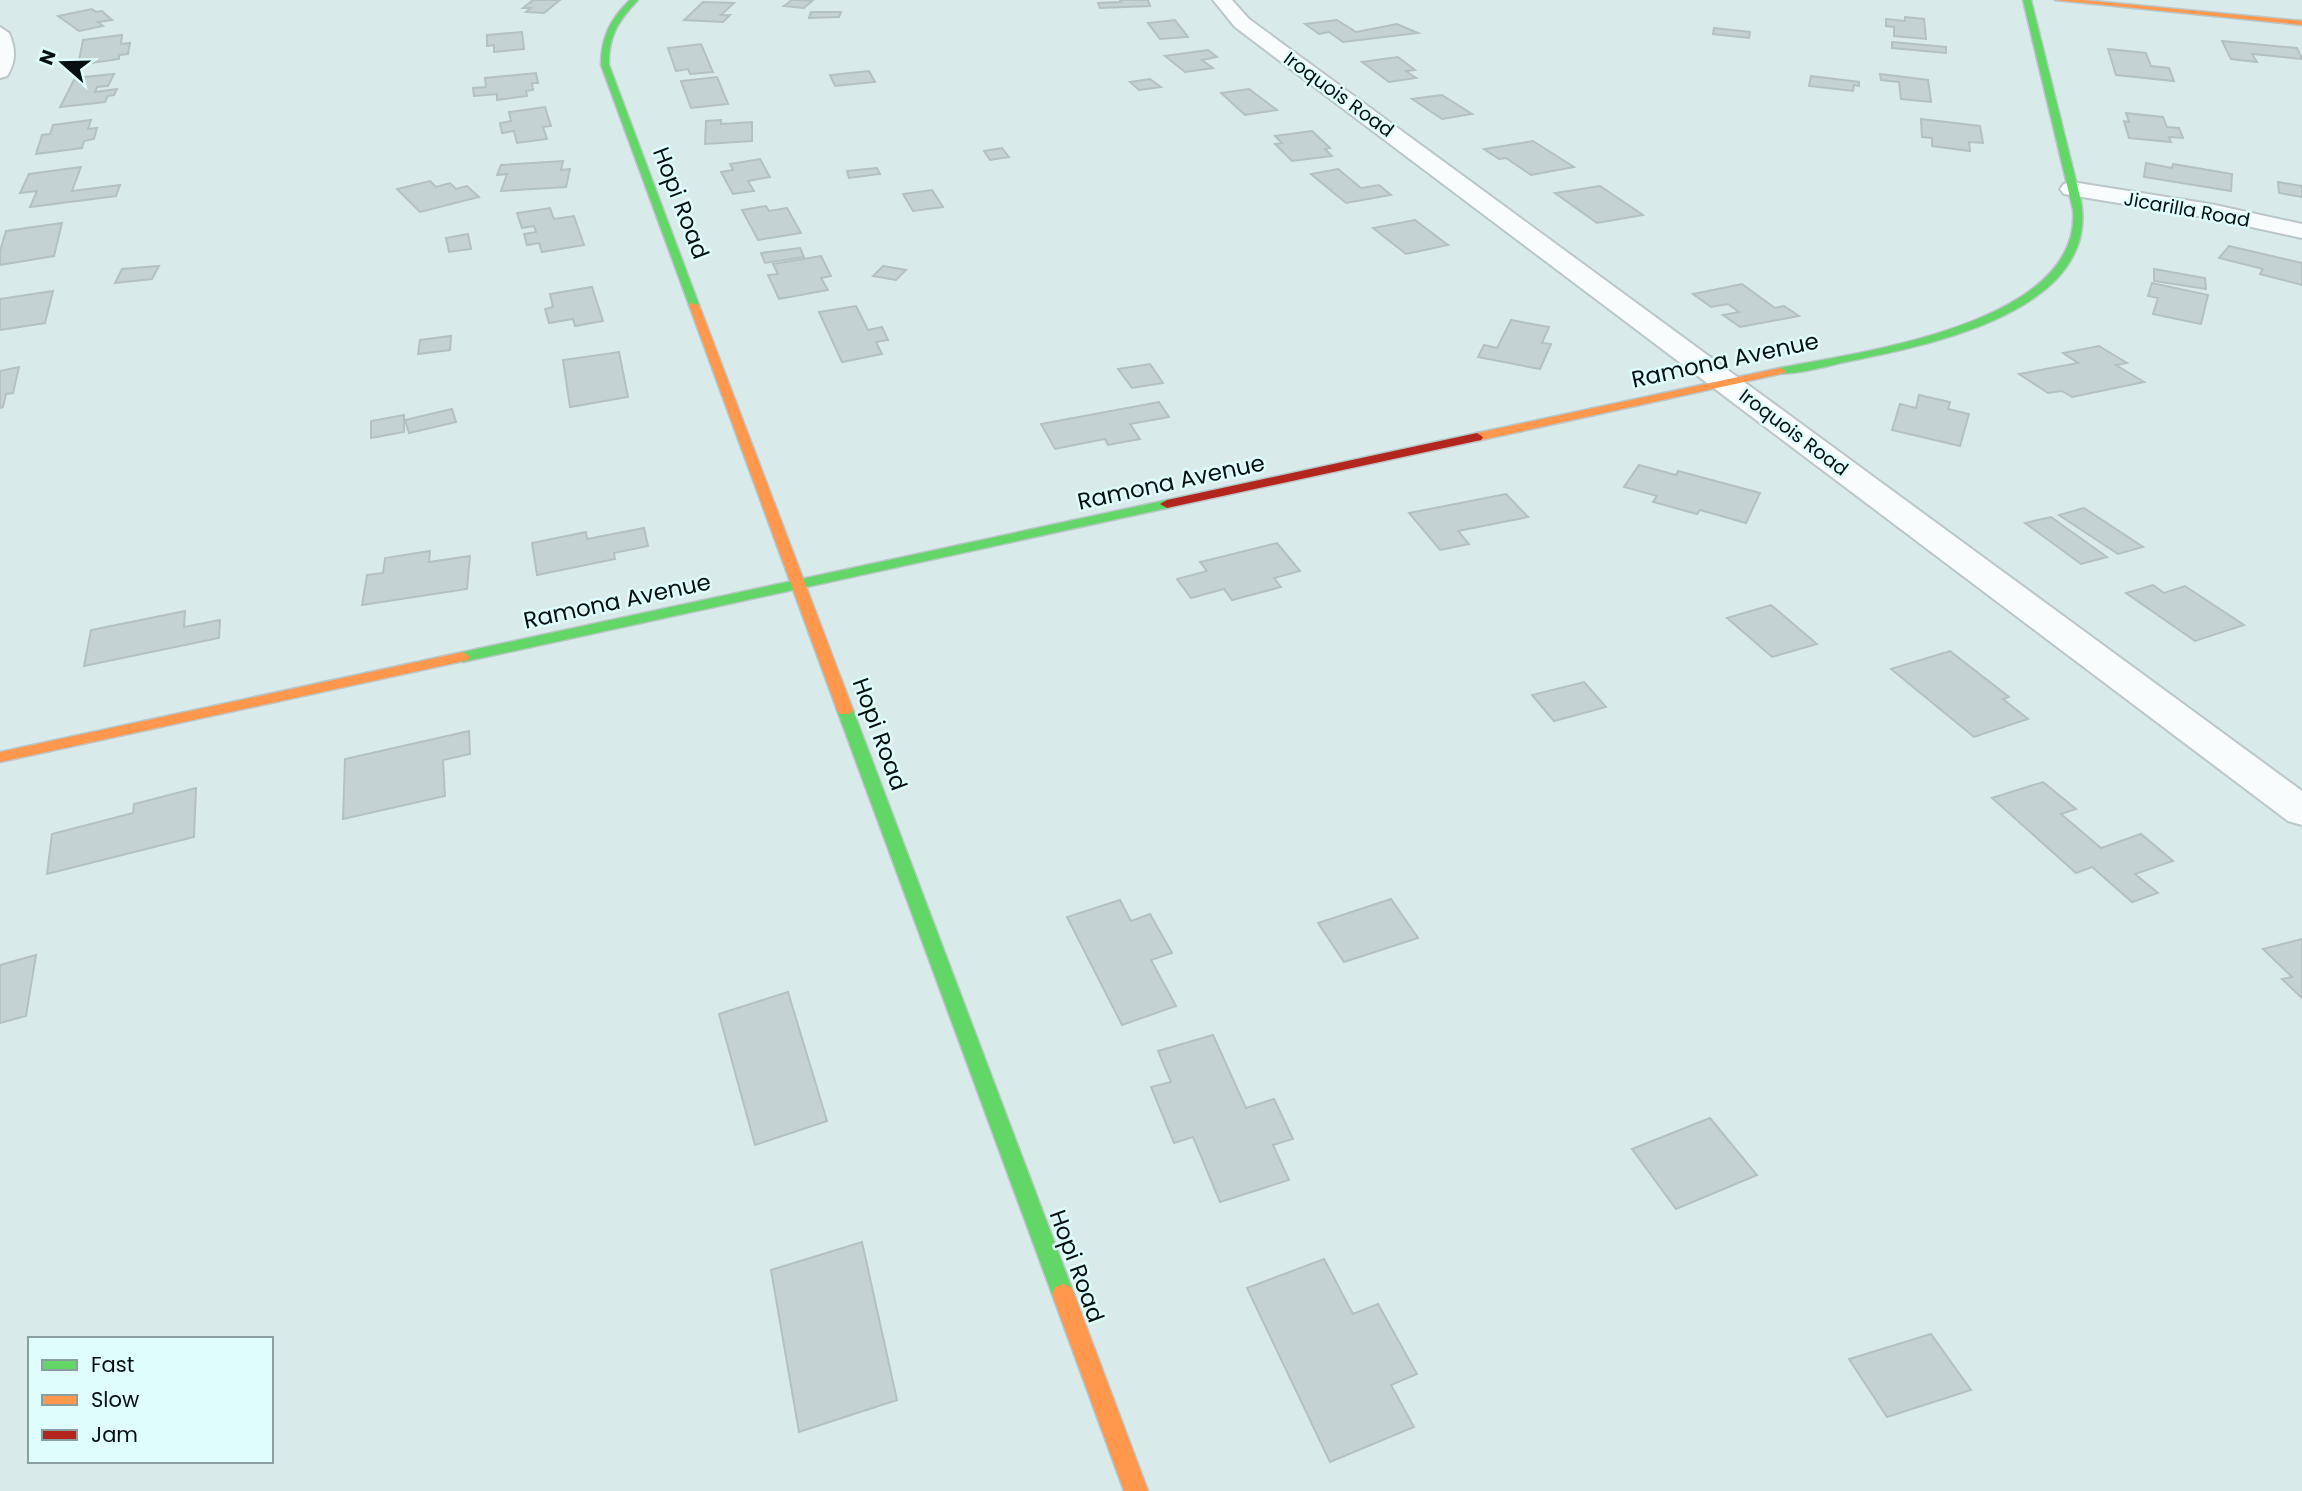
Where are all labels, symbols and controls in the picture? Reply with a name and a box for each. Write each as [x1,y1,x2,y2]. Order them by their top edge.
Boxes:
north arrow [28,28,98,98]
street label: Iroquois Road [1278,45,1399,144]
text: N [32,46,63,69]
street label: Hopi Road [645,142,717,264]
street label: Jicarilla Road [2122,185,2252,234]
street label: Ramona Avenue [1628,325,1822,395]
street label: Iroquois Road [1734,382,1854,482]
street label: Ramona Avenue [1074,447,1268,517]
street label: Ramona Avenue [520,566,714,636]
street label: Hopi Road [845,673,915,795]
street label: Hopi Road [1042,1205,1112,1327]
legend [28,1337,273,1463]
text: Fast [91,1350,134,1379]
text: Slow [91,1385,139,1414]
text: Jam [91,1420,138,1449]

